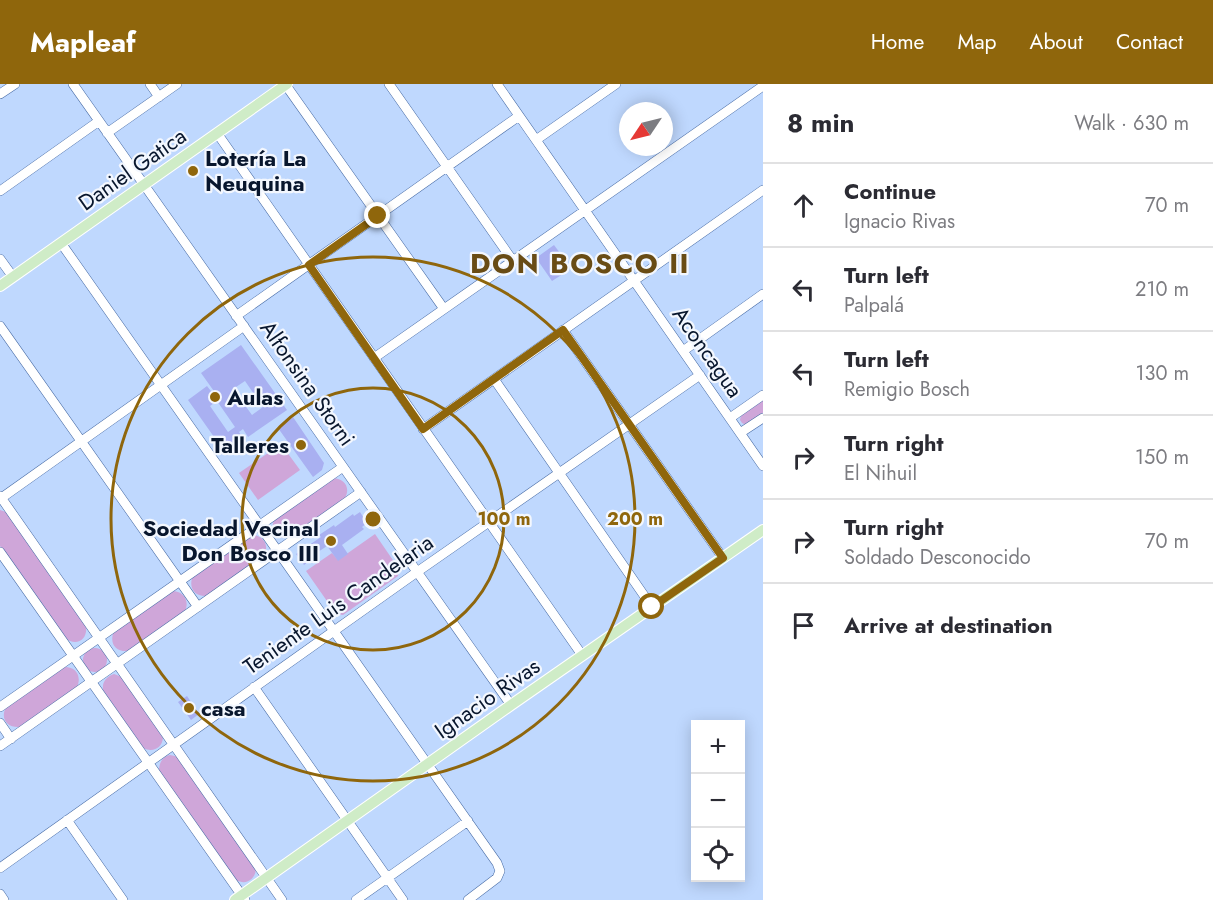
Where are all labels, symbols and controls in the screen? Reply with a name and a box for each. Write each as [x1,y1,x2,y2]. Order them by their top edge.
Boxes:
text: Mapleaf [30,22,136,63]
text: Home [871,27,924,57]
text: Map [957,27,997,57]
text: About [1030,27,1083,57]
text: Contact [1116,27,1183,57]
north arrow [619,102,673,156]
text: 8 min [787,104,855,142]
text: Walk · 630 m [1074,109,1189,138]
street label: Daniel Gatica [71,120,193,218]
place label: Lotería La Neuquina [205,142,306,199]
marker: Lotería La Neuquina [186,164,200,178]
text: Continue [844,175,936,207]
icon: ahead [787,189,820,222]
text: 70 m [1145,191,1189,220]
route end [364,202,390,228]
text: Ignacio Rivas [844,207,955,236]
district label: DON BOSCO II [470,243,690,284]
text: Turn left [844,259,929,291]
icon: left [787,273,820,306]
text: 210 m [1135,275,1189,304]
text: Palpalá [844,291,904,320]
street label: Aconcagua [665,300,751,404]
street label: Alfonsina Storni [253,314,363,452]
text: Turn left [844,343,929,375]
icon: left [787,357,820,390]
text: 130 m [1135,359,1189,388]
text: Remigio Bosch [844,375,970,404]
place label: Aulas [226,381,283,413]
marker: Aulas [208,390,222,404]
text: Turn right [844,427,944,459]
place label: Talleres [211,429,289,461]
marker: Talleres [294,438,308,452]
icon: right [787,441,820,474]
text: 150 m [1135,443,1189,472]
text: El Nihuil [844,459,917,488]
text: 100 m [477,506,531,532]
text: 200 m [607,506,663,532]
centre of rings [363,509,383,529]
text: Turn right [844,511,944,543]
place label: Sociedad Vecinal Don Bosco III [143,512,319,569]
icon: right [787,525,820,558]
street label: Teniente Luis Candelaria [236,526,440,682]
text: 70 m [1145,527,1189,556]
marker: Sociedad Vecinal Don Bosco III [324,534,338,548]
text: Soldado Desconocido [844,543,1031,572]
route start [638,593,664,619]
icon: arrive [787,609,820,642]
text: Arrive at destination [844,609,1053,641]
street label: Ignacio Rivas [428,650,546,746]
place label: casa [201,692,246,724]
marker: casa [182,701,196,715]
map controls [691,720,745,882]
button: + [691,720,745,774]
button: − [691,774,745,828]
button: locate [691,828,745,882]

